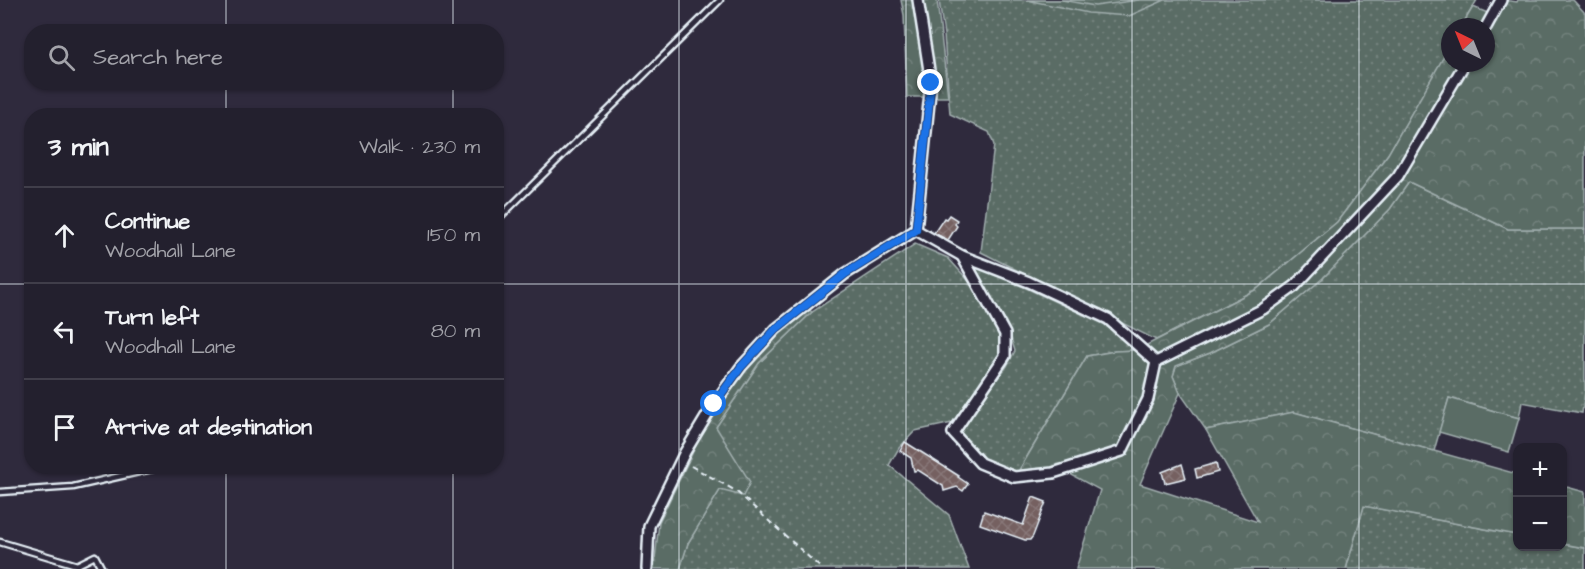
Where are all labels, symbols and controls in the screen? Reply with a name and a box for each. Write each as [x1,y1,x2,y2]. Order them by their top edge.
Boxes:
north arrow [1441,18,1495,72]
search box [24,24,504,90]
icon: search [45,41,78,74]
text: Search here [93,42,223,73]
route end [917,69,943,95]
text: 3 min [48,129,109,165]
text: Walk · 230 m [359,133,480,161]
text: Continue [105,206,190,237]
icon: ahead [48,219,81,252]
text: 150 m [427,221,480,249]
text: Woodhall Lane [105,237,236,265]
text: Turn left [105,302,199,333]
icon: left [48,315,81,348]
text: 80 m [431,317,480,345]
text: Woodhall Lane [105,333,236,361]
route start [700,390,726,416]
icon: arrive [48,411,81,444]
text: Arrive at destination [105,412,312,443]
map controls [1513,443,1567,551]
button: + [1513,443,1567,497]
button: − [1513,497,1567,551]

